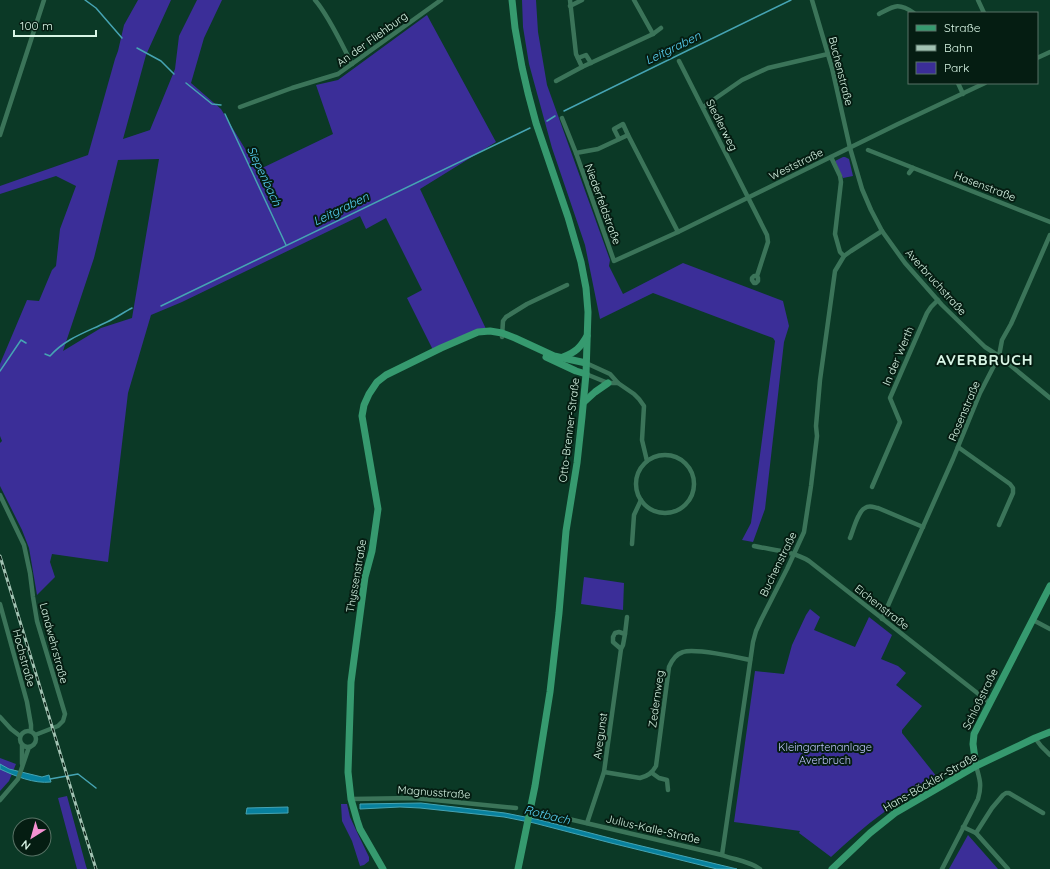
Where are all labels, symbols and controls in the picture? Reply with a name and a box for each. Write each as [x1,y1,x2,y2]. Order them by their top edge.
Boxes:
street label: An der Fliehburg [334,9,410,69]
scale bar [14,12,96,38]
legend [908,12,1038,84]
text: 100 m [20,18,53,33]
text: Straße [944,20,981,35]
water label: Leitgraben [643,27,704,67]
street label: Buchenstraße [826,35,856,107]
text: Bahn [944,40,973,55]
text: Park [944,60,969,75]
street label: Siedlerweg [703,97,741,153]
water label: Siepenbach [244,143,285,208]
street label: Weststraße [767,145,825,183]
street label: Niederfeldstraße [582,162,624,246]
street label: Hasenstraße [952,168,1018,204]
water label: Leitgraben [311,188,372,228]
street label: Averbruchstraße [902,246,970,318]
street label: In der Werth [879,324,917,388]
district label: AVERBRUCH [936,350,1034,369]
street label: Otto-Brenner-Straße [556,377,582,483]
street label: Rosenstraße [945,379,983,443]
street label: Buchenstraße [756,529,800,599]
street label: Thyssenstraße [343,538,369,614]
street label: Eichenstraße [852,581,912,633]
street label: Landwehrstraße [36,601,72,685]
street label: Hochstraße [10,628,38,688]
street label: Schloßstraße [959,666,1001,732]
street label: Zedernweg [645,669,667,729]
street label: Avegunst [590,711,610,760]
park label: Kleingartenanlage Averbruch [778,740,872,767]
street label: Hans-Böckler-Straße [880,749,980,815]
street label: Magnusstraße [397,782,471,802]
water label: Rotbach [523,802,572,828]
street label: Julius-Kalle-Straße [605,811,701,847]
north arrow [12,817,52,857]
text: N [19,837,33,853]

